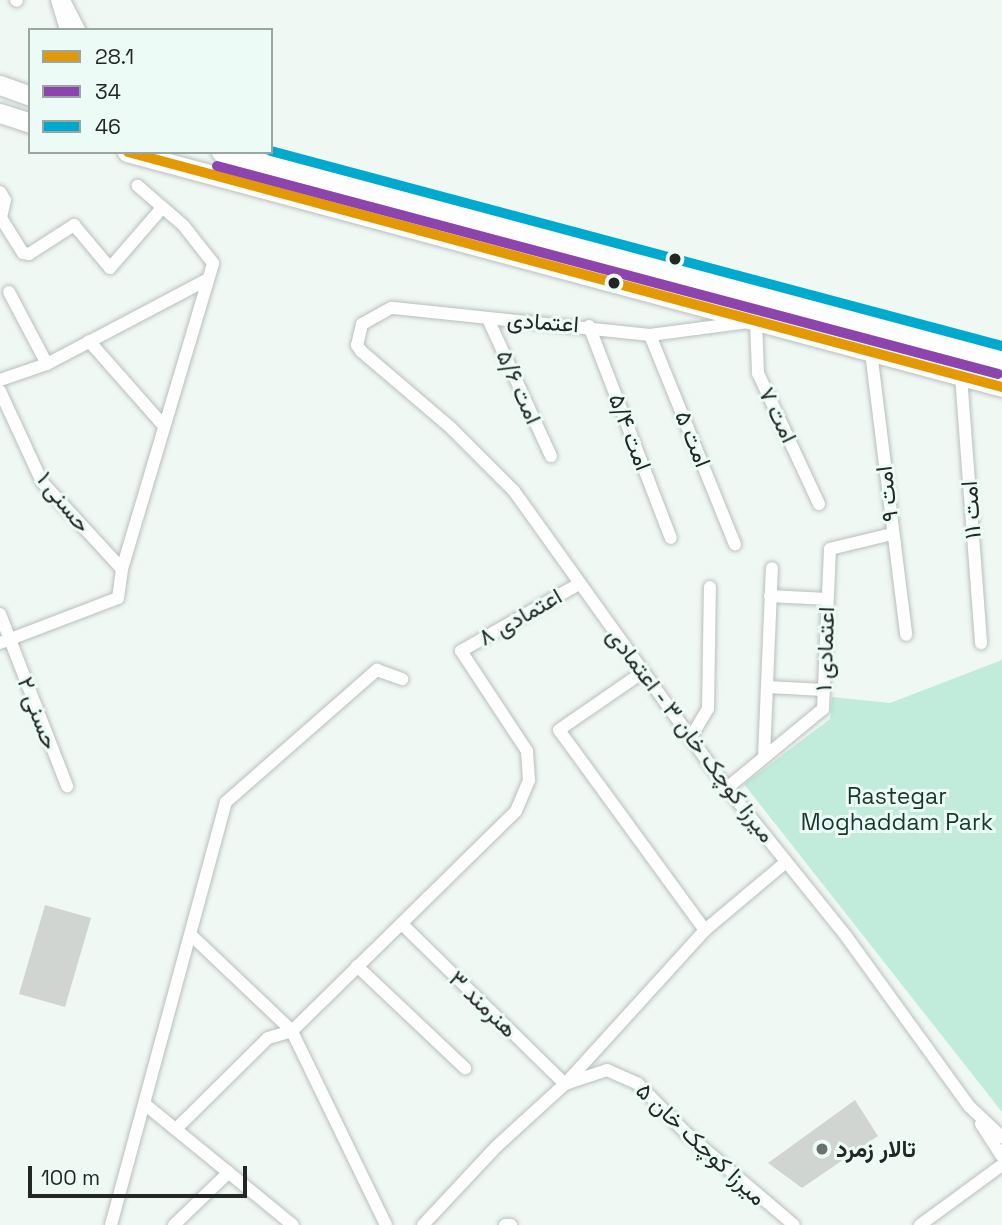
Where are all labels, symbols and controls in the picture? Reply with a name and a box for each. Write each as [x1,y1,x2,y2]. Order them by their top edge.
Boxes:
legend [28,28,273,154]
text: 28.1 [95,43,134,70]
text: 34 [95,78,121,105]
text: 46 [95,113,121,140]
unlabelled marker [668,252,682,266]
unlabelled marker [607,276,621,290]
street label: اعتمادی [506,306,580,338]
street label: امت ۵/۶ [490,346,548,428]
street label: امت ۷ [753,383,803,447]
street label: امت ۵/۴ [603,390,657,474]
street label: امت ۵ [669,407,717,471]
street label: امت ۹ [870,465,904,523]
street label: حسنی ۱ [31,466,97,538]
street label: امت ۱۱ [955,480,987,540]
street label: اعتمادی ۸ [473,582,567,652]
street label: اعتمادی ۱ [810,606,840,692]
street label: میرزا کوچک خان ۳ - اعتمادی [601,622,781,848]
street label: حسنی ۲ [12,673,64,753]
park label: Rastegar Moghaddam Park [801,782,993,836]
street label: هنرمند ۳ [443,965,523,1043]
street label: میرزا کوچک خان ۵ [630,1077,772,1211]
place label: تالار زمرد [836,1135,916,1163]
marker: تالار زمرد [814,1141,830,1157]
scale bar [32,1152,250,1196]
text: 100 m [41,1164,100,1191]

